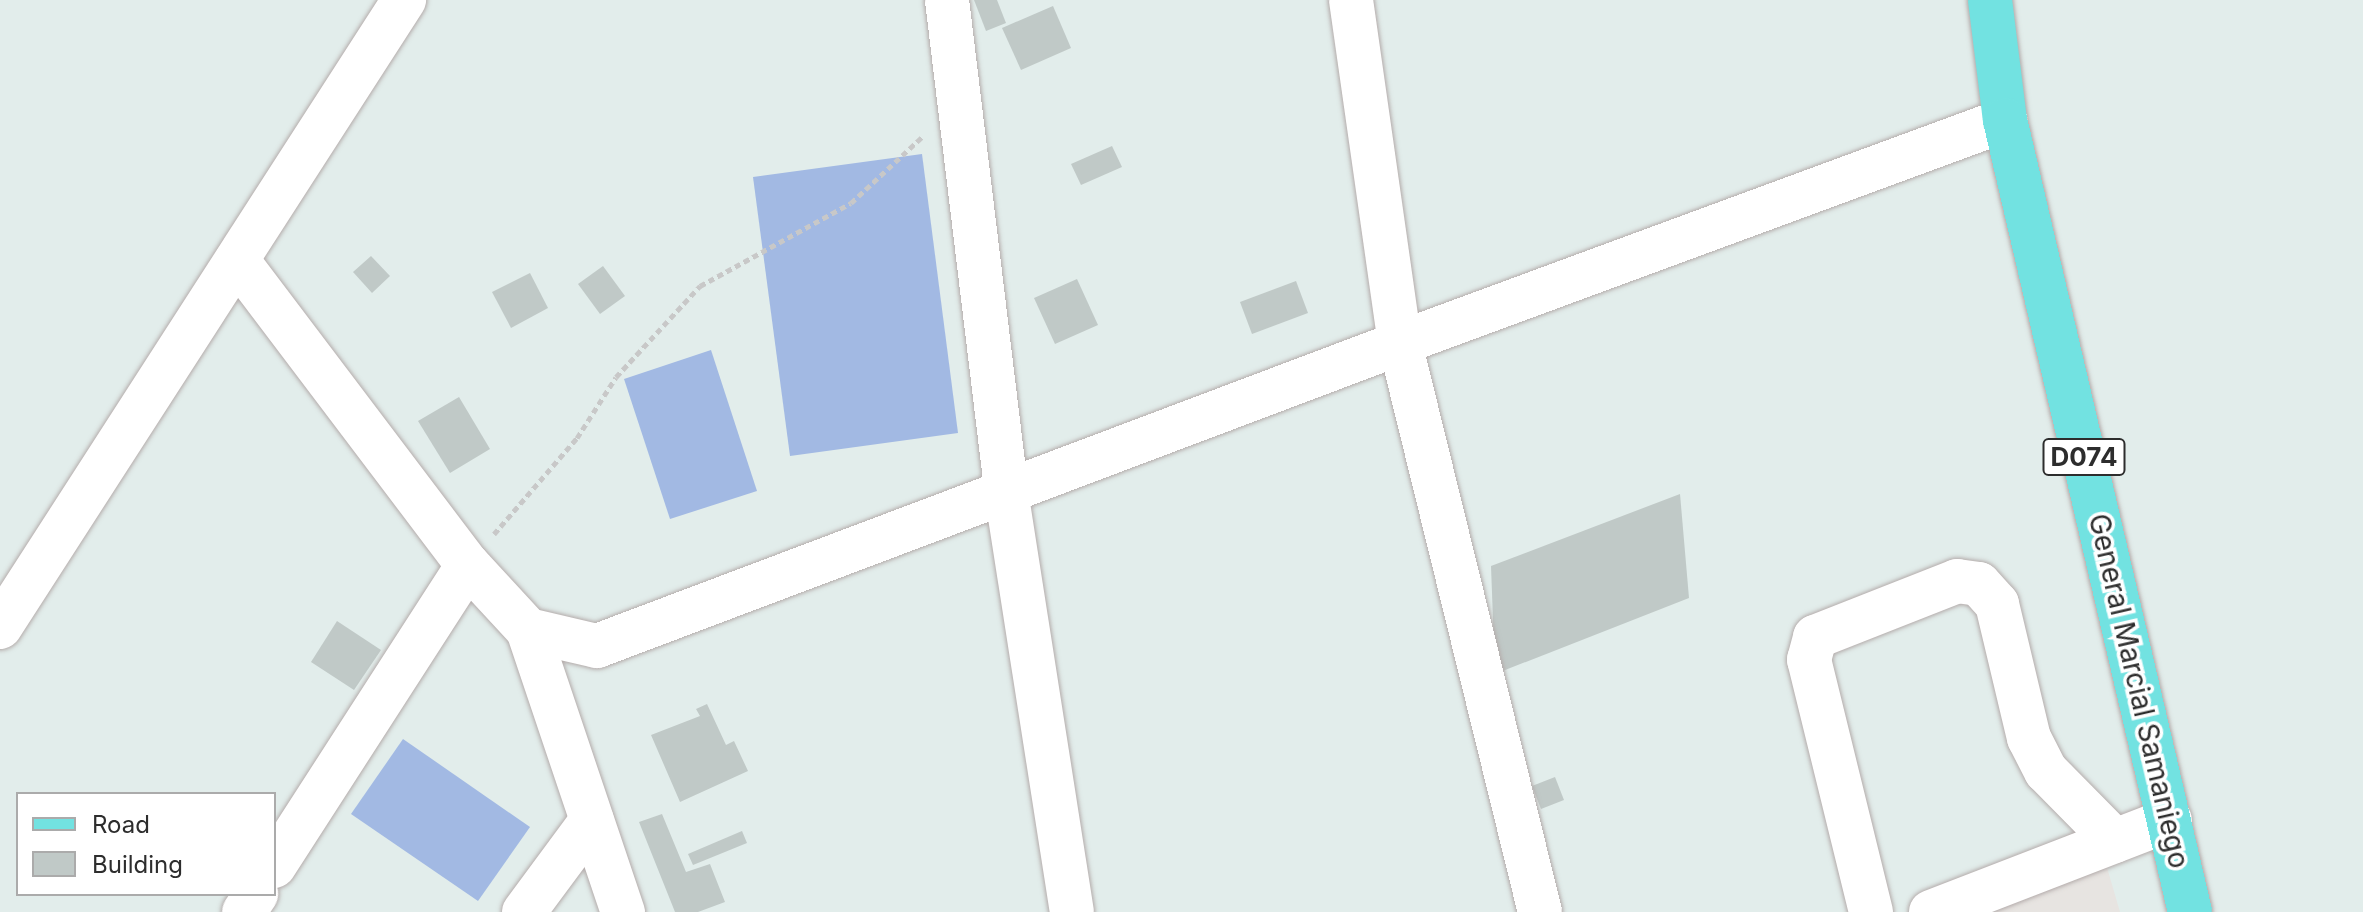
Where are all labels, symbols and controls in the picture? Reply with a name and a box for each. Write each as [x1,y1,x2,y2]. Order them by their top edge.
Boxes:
road number: D074 [2042,435,2126,479]
street label: General Marcial Samaniego [2082,510,2196,872]
legend [16,792,276,896]
text: Road [92,810,150,839]
text: Building [92,850,183,879]

